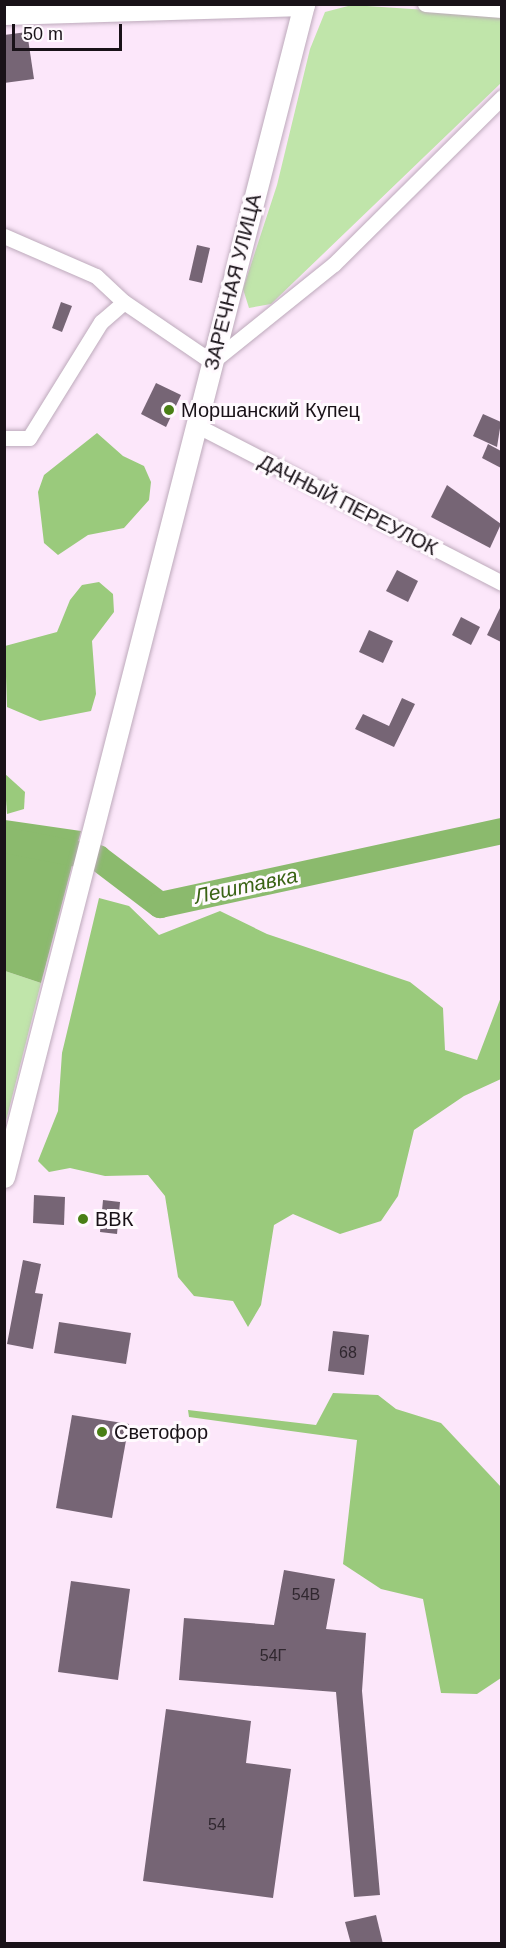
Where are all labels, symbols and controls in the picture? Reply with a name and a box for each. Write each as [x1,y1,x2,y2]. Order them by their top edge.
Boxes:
scale bar [15,12,124,50]
text: 50 m [23,24,63,44]
street label: ЗАРЕЧНАЯ УЛИЦА [199,191,267,373]
place label: Моршанский Купец [181,398,360,422]
marker: Моршанский Купец [162,403,176,417]
street label: ДАЧНЫЙ ПЕРЕУЛОК [255,449,441,561]
water label: Лештавка [192,863,300,909]
place label: ВВК [95,1207,133,1231]
marker: ВВК [76,1212,90,1226]
house number: 68 [339,1343,357,1363]
place label: Светофор [114,1420,208,1444]
marker: Светофор [95,1425,109,1439]
house number: 54В [292,1585,320,1605]
house number: 54Г [260,1646,286,1666]
house number: 54 [208,1815,226,1835]

